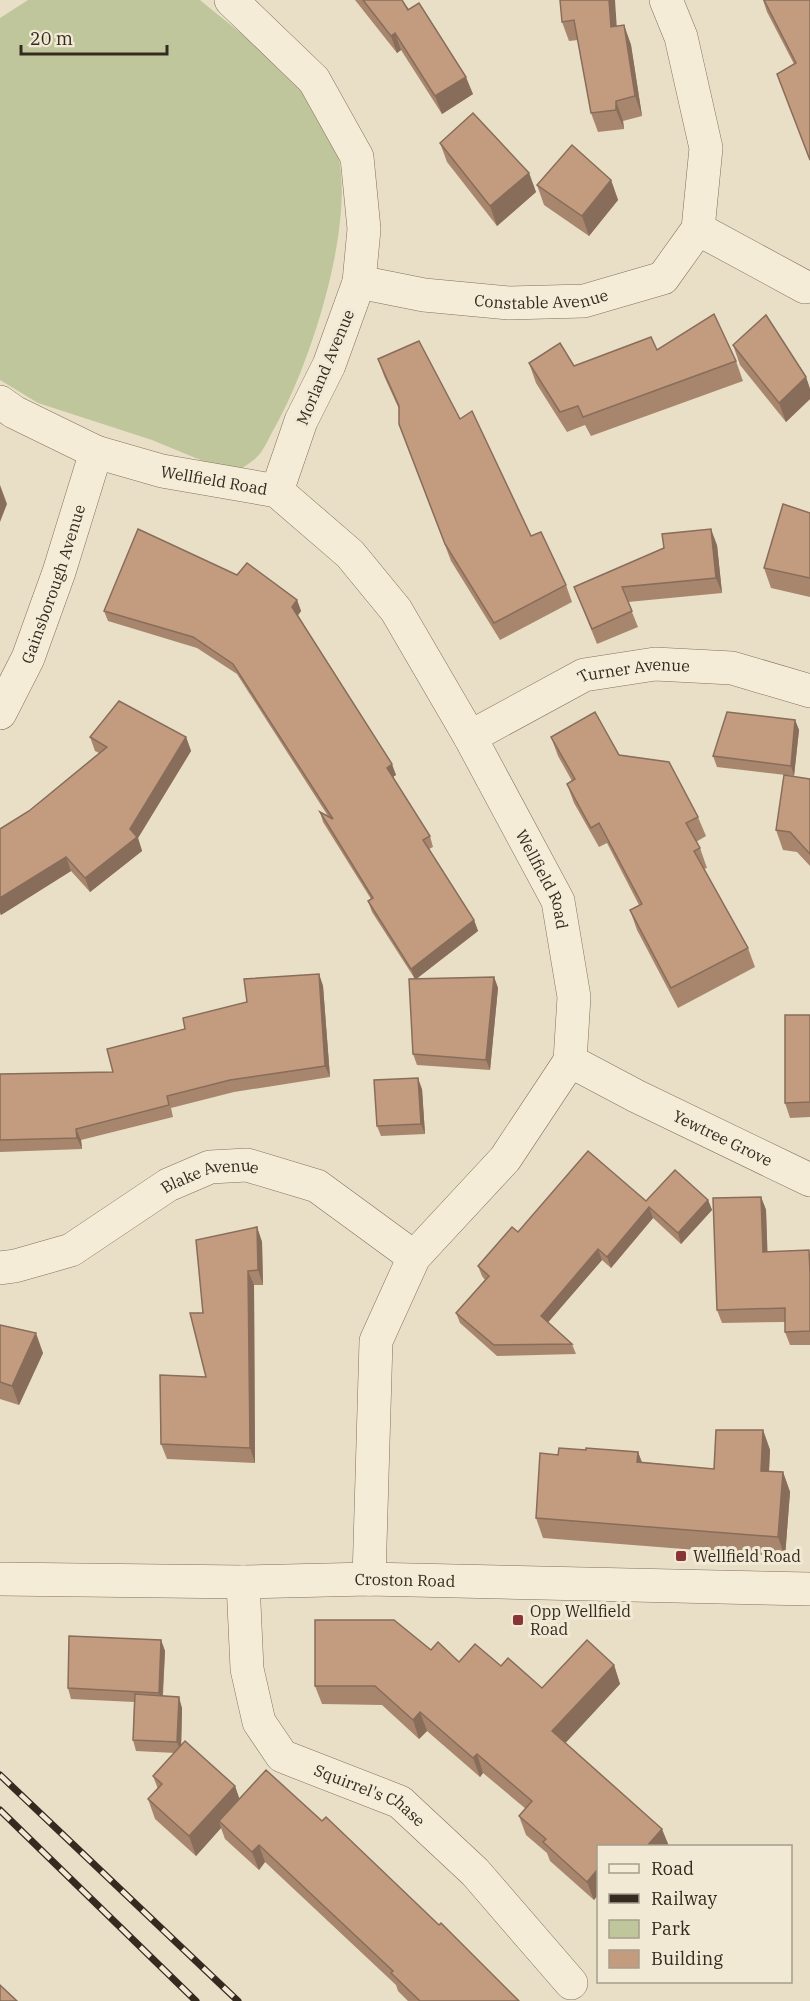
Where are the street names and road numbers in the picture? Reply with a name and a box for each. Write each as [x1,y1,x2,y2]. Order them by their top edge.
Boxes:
street label: Constable Avenue [473,285,610,313]
street label: Morland Avenue [292,306,358,428]
street label: Wellfield Road [159,461,269,499]
street label: Gainsborough Avenue [17,502,89,666]
street label: Turner Avenue [574,654,690,687]
street label: Wellfield Road [511,826,573,931]
street label: Yewtree Grove [670,1105,776,1170]
street label: Blake Avenue [157,1155,261,1197]
street label: Croston Road [354,1569,456,1591]
street label: Squirrel's Chase [311,1760,430,1831]

